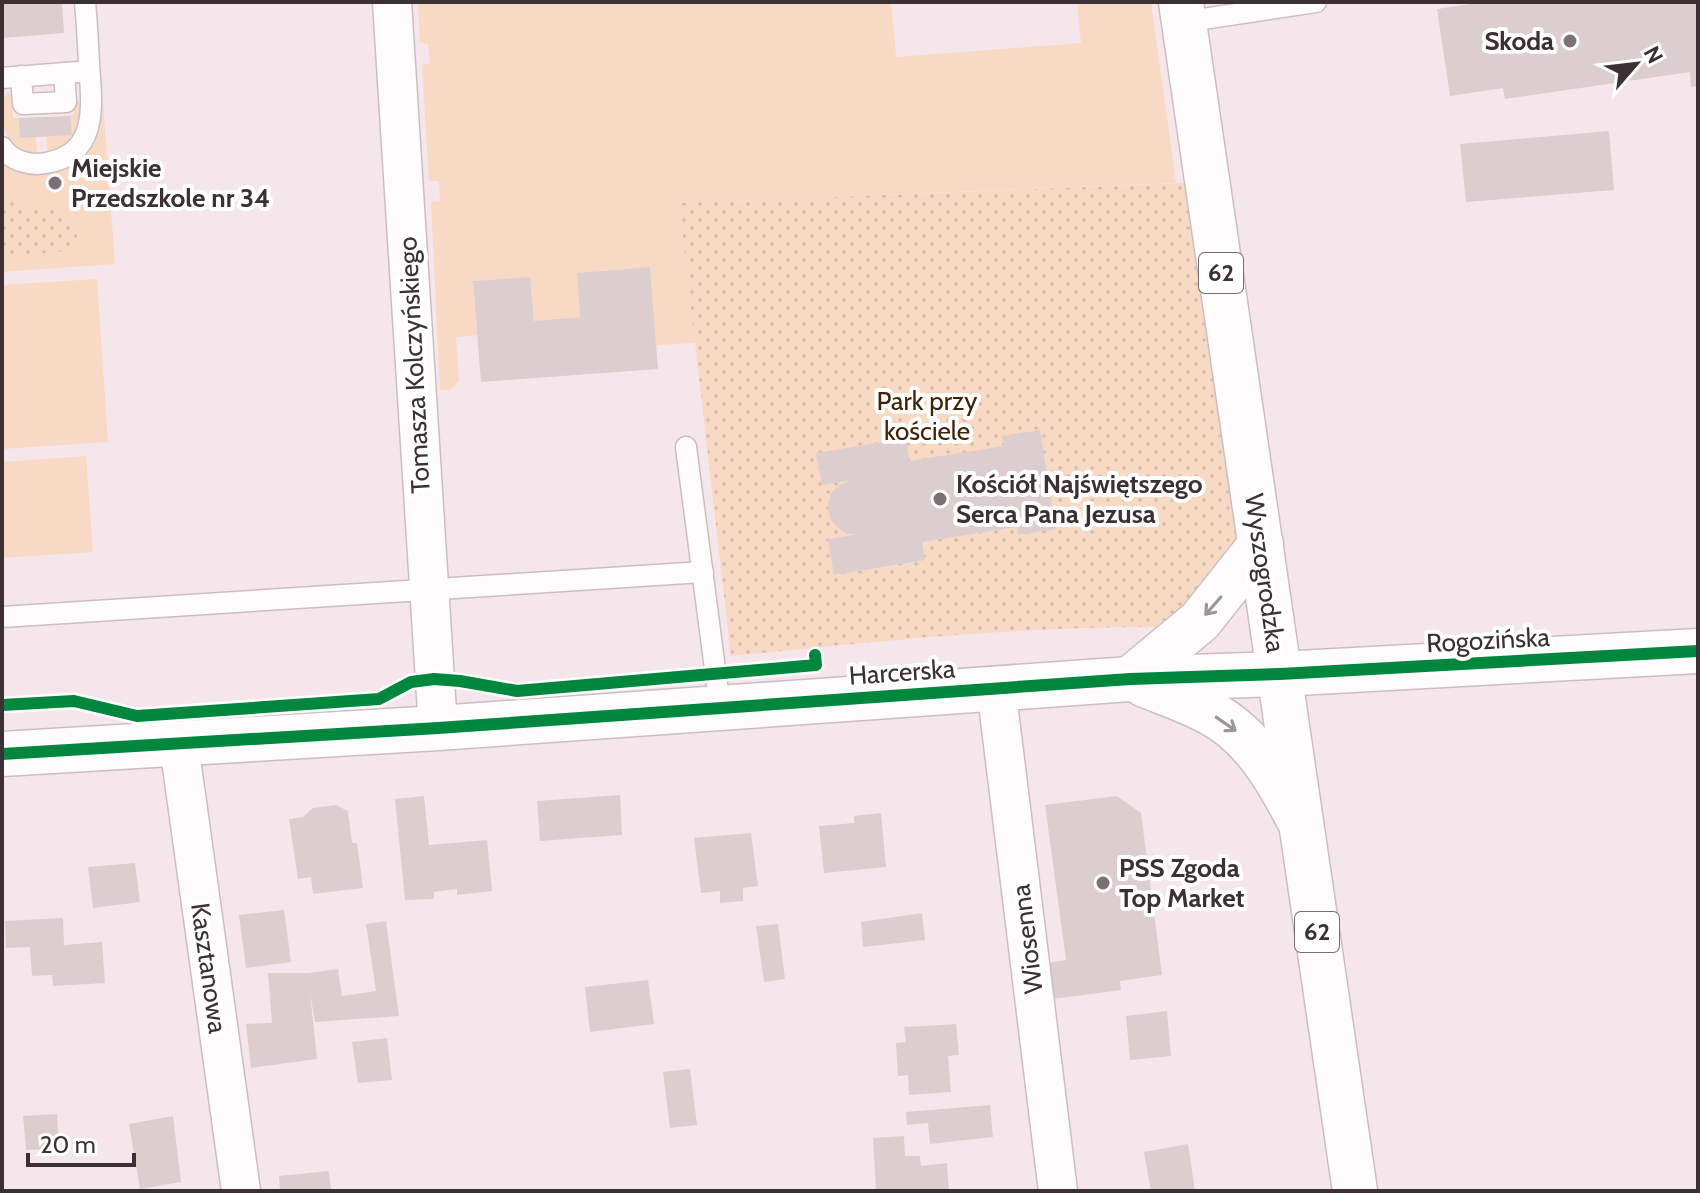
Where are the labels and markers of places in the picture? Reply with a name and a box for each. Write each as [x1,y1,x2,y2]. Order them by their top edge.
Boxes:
place label: Skoda [1484,25,1554,57]
marker: Skoda [1561,32,1579,50]
place label: Miejskie Przedszkole nr 34 [71,152,270,214]
marker: Miejskie Przedszkole nr 34 [46,174,64,192]
place label: Kościół Najświętszego Serca Pana Jezusa [956,468,1203,530]
marker: Kościół Najświętszego Serca Pana Jezusa [931,490,949,508]
place label: PSS Zgoda Top Market [1119,852,1245,914]
marker: PSS Zgoda Top Market [1094,874,1112,892]

